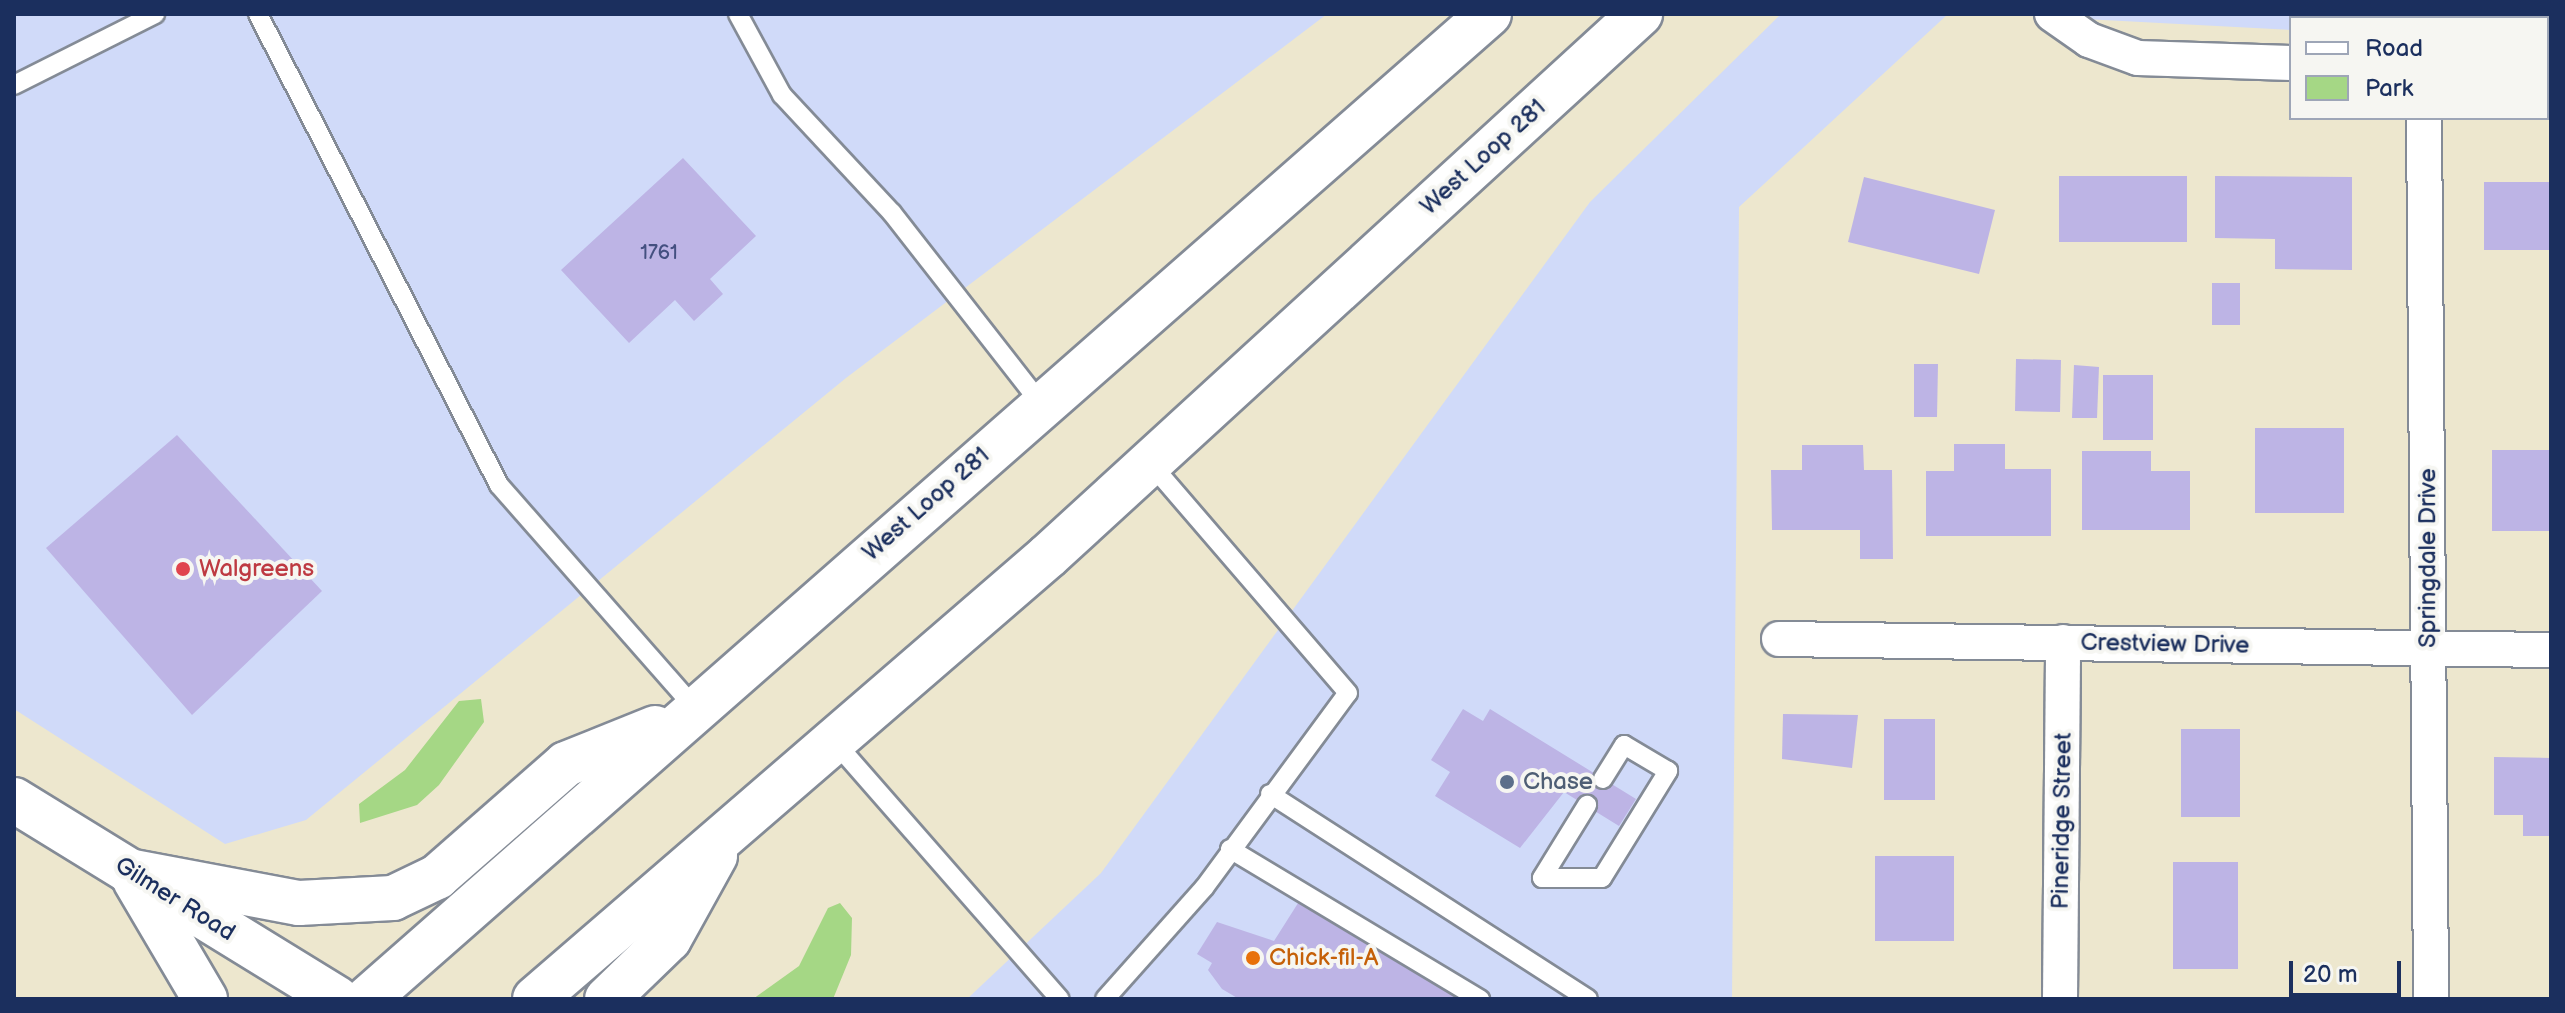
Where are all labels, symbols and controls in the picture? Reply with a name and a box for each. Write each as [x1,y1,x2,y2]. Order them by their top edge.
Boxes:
legend [2289,16,2549,120]
text: Road [2365,34,2423,63]
text: Park [2365,74,2413,103]
street label: West Loop 281 [1414,93,1552,221]
house number: 1761 [640,241,678,265]
street label: West Loop 281 [857,441,995,567]
street label: Springdale Drive [2414,468,2442,648]
place label: Walgreens [199,555,314,583]
marker: Walgreens [174,560,192,578]
street label: Crestview Drive [2080,628,2250,660]
street label: Pineridge Street [2046,732,2078,910]
place label: Chase [1523,768,1593,796]
marker: Chase [1498,773,1516,791]
street label: Gilmer Road [110,851,240,947]
place label: Chick-fil-A [1269,944,1378,972]
scale bar [2293,945,2405,995]
marker: Chick-fil-A [1244,949,1262,967]
text: 20 m [2303,960,2358,989]

